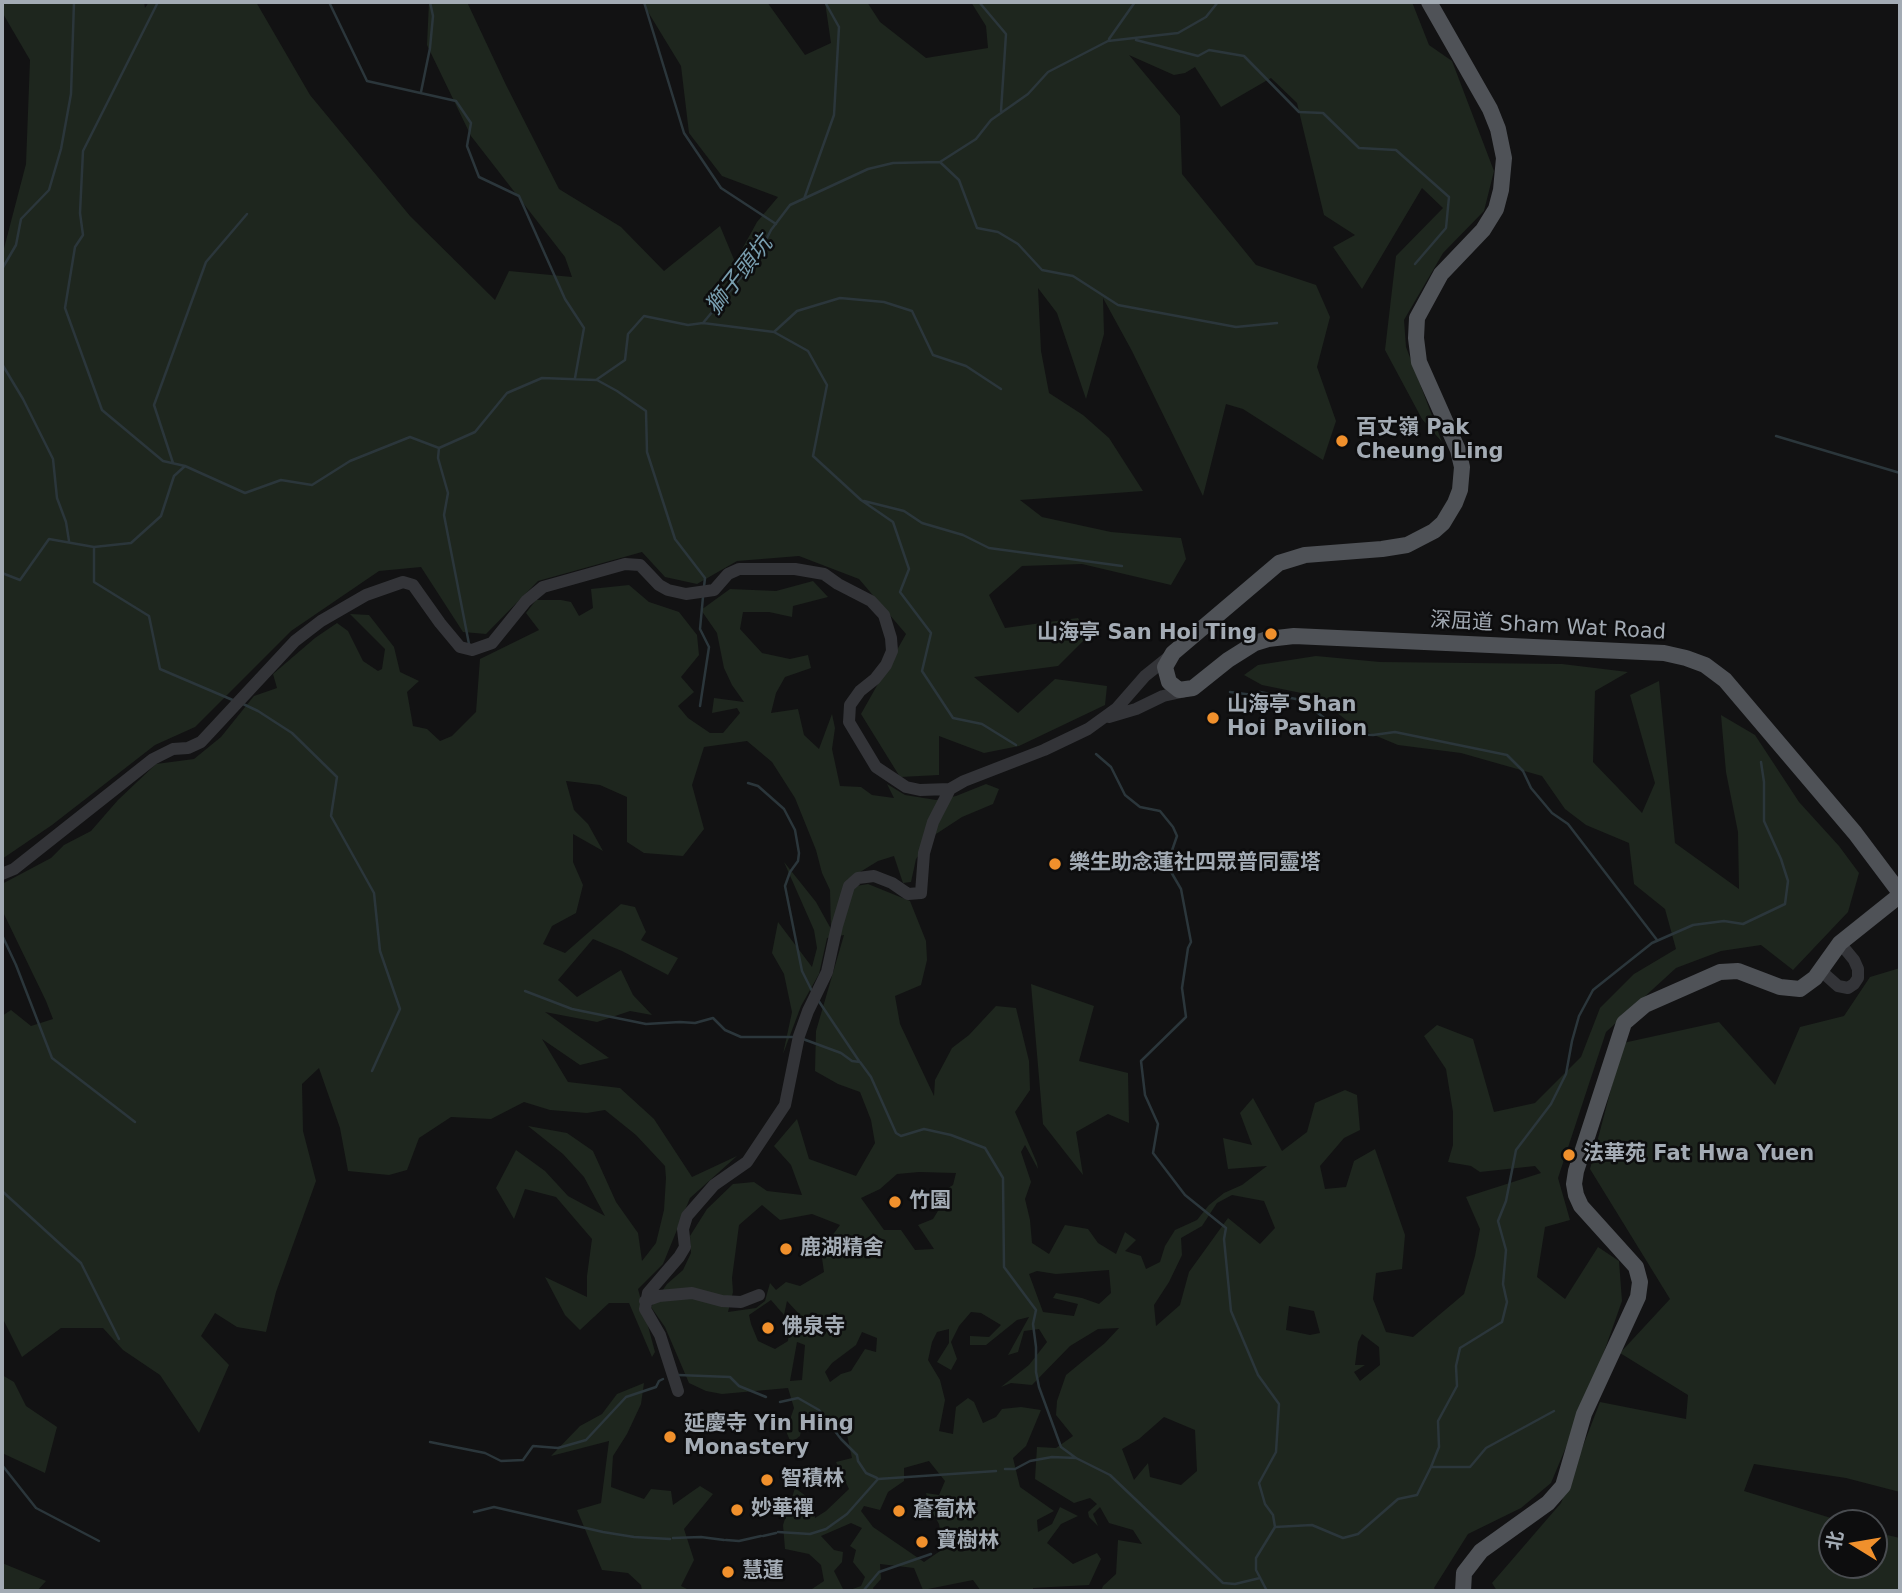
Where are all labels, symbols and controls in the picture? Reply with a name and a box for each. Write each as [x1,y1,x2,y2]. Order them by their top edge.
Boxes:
water label: 獅子頭坑 [701,231,779,321]
place label: 百丈嶺 Pak Cheung Ling [1356,416,1503,466]
marker: 百丈嶺 Pak Cheung Ling [1334,433,1350,449]
street label: 深屈道 Sham Wat Road [1429,608,1667,646]
place label: 山海亭 San Hoi Ting [1037,621,1257,647]
marker: 山海亭 San Hoi Ting [1263,626,1279,642]
place label: 山海亭 Shan Hoi Pavilion [1227,693,1367,743]
marker: 山海亭 Shan Hoi Pavilion [1205,710,1221,726]
place label: 樂生助念蓮社四眾普同靈塔 [1069,851,1321,877]
marker: 樂生助念蓮社四眾普同靈塔 [1047,856,1063,872]
place label: 法華苑 Fat Hwa Yuen [1583,1142,1814,1168]
marker: 法華苑 Fat Hwa Yuen [1561,1147,1577,1163]
place label: 竹園 [909,1189,951,1215]
marker: 竹園 [887,1194,903,1210]
place label: 鹿湖精舍 [800,1236,884,1262]
marker: 鹿湖精舍 [778,1241,794,1257]
place label: 佛泉寺 [782,1315,845,1341]
marker: 佛泉寺 [760,1320,776,1336]
place label: 延慶寺 Yin Hing Monastery [684,1412,854,1462]
marker: 延慶寺 Yin Hing Monastery [662,1429,678,1445]
place label: 智積林 [781,1467,844,1493]
marker: 智積林 [759,1472,775,1488]
place label: 妙華禪 [751,1497,814,1523]
place label: 薝蔔林 [913,1498,976,1524]
marker: 妙華禪 [729,1502,745,1518]
marker: 薝蔔林 [891,1503,907,1519]
north arrow [1818,1509,1888,1579]
place label: 寶樹林 [936,1529,999,1555]
text: 北 [1822,1529,1847,1552]
marker: 寶樹林 [914,1534,930,1550]
place label: 慧蓮 [742,1559,784,1585]
marker: 慧蓮 [720,1564,736,1580]

